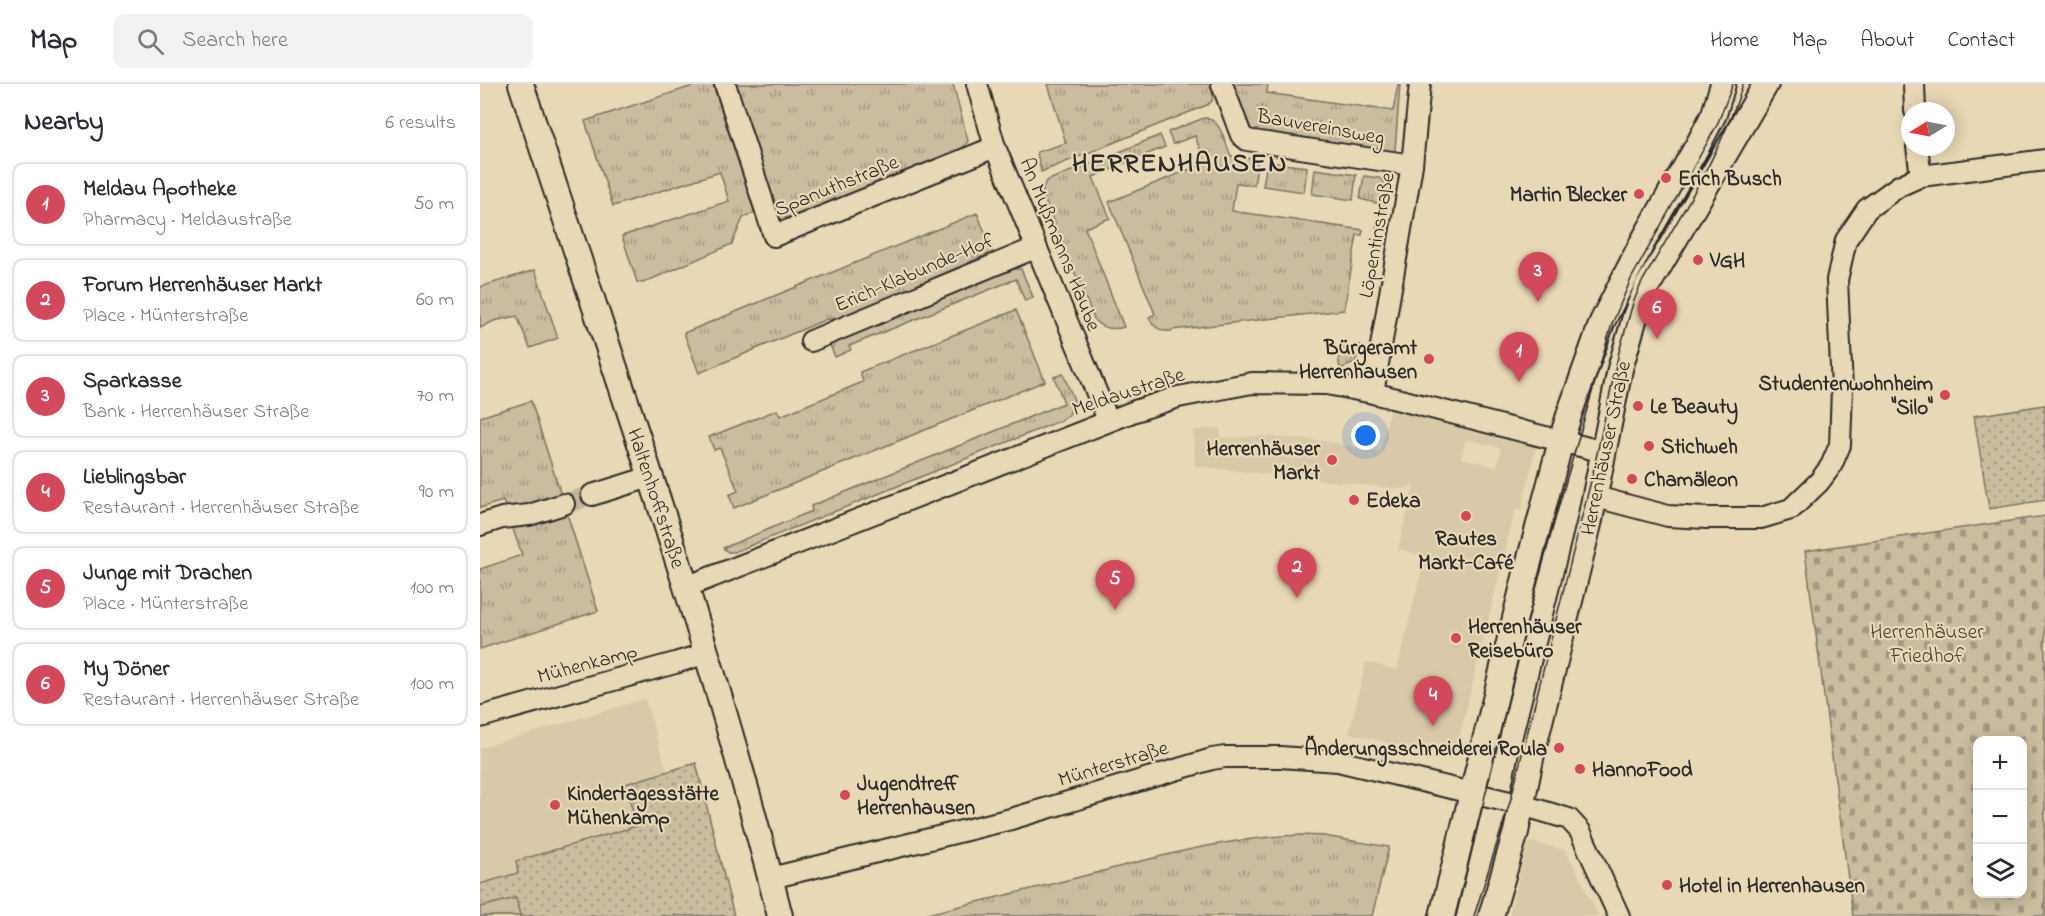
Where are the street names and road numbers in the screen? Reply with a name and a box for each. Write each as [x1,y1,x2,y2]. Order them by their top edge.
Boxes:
street label: Bauvereinsweg [1253,102,1387,156]
street label: Spanuthstraße [770,148,904,225]
street label: An Mußmanns Haube [1011,154,1108,336]
street label: Löpentinstraße [1352,170,1404,301]
street label: Erich-Klabunde-Hof [830,227,999,321]
street label: Herrenhäuser Straße [1574,358,1640,538]
street label: Meldaustraße [1068,360,1189,425]
street label: Haltenhoffstraße [618,425,692,573]
street label: Mühenkamp [534,637,641,693]
street label: Münterstraße [1055,734,1173,796]

